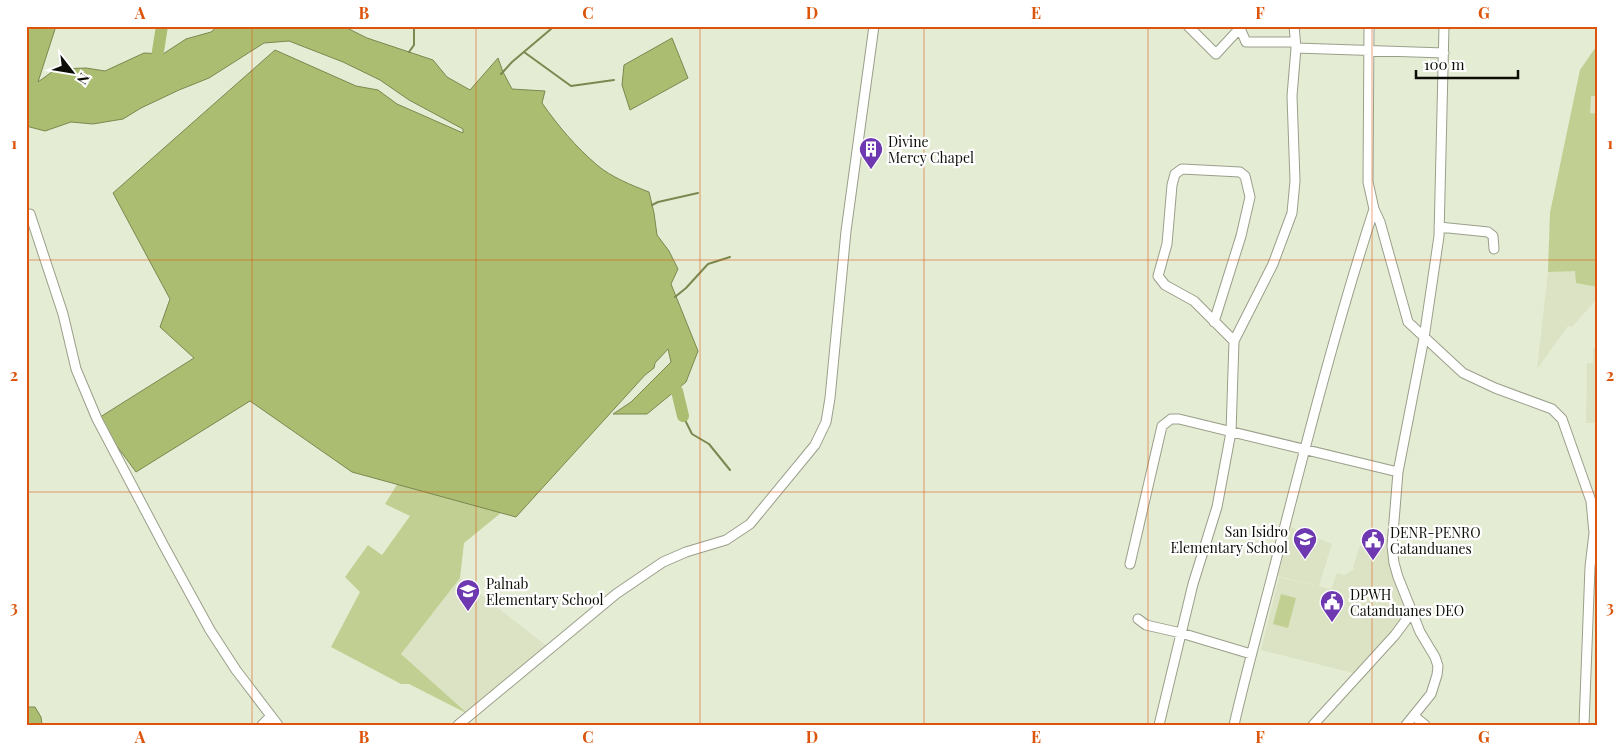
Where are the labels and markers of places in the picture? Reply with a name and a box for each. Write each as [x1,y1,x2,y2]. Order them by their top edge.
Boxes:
place label: Divine Mercy Chapel [888,132,974,167]
building icon: Divine Mercy Chapel [858,136,884,170]
place label: San Isidro Elementary School [1171,522,1288,557]
place label: DENR-PENRO Catanduanes [1390,523,1481,558]
school or university icon: San Isidro Elementary School [1292,526,1318,560]
public building icon: DENR-PENRO Catanduanes [1360,527,1386,561]
place label: Palnab Elementary School [486,574,604,609]
school or university icon: Palnab Elementary School [455,578,481,612]
place label: DPWH Catanduanes DEO [1350,585,1464,620]
public building icon: DPWH Catanduanes DEO [1319,589,1345,623]

